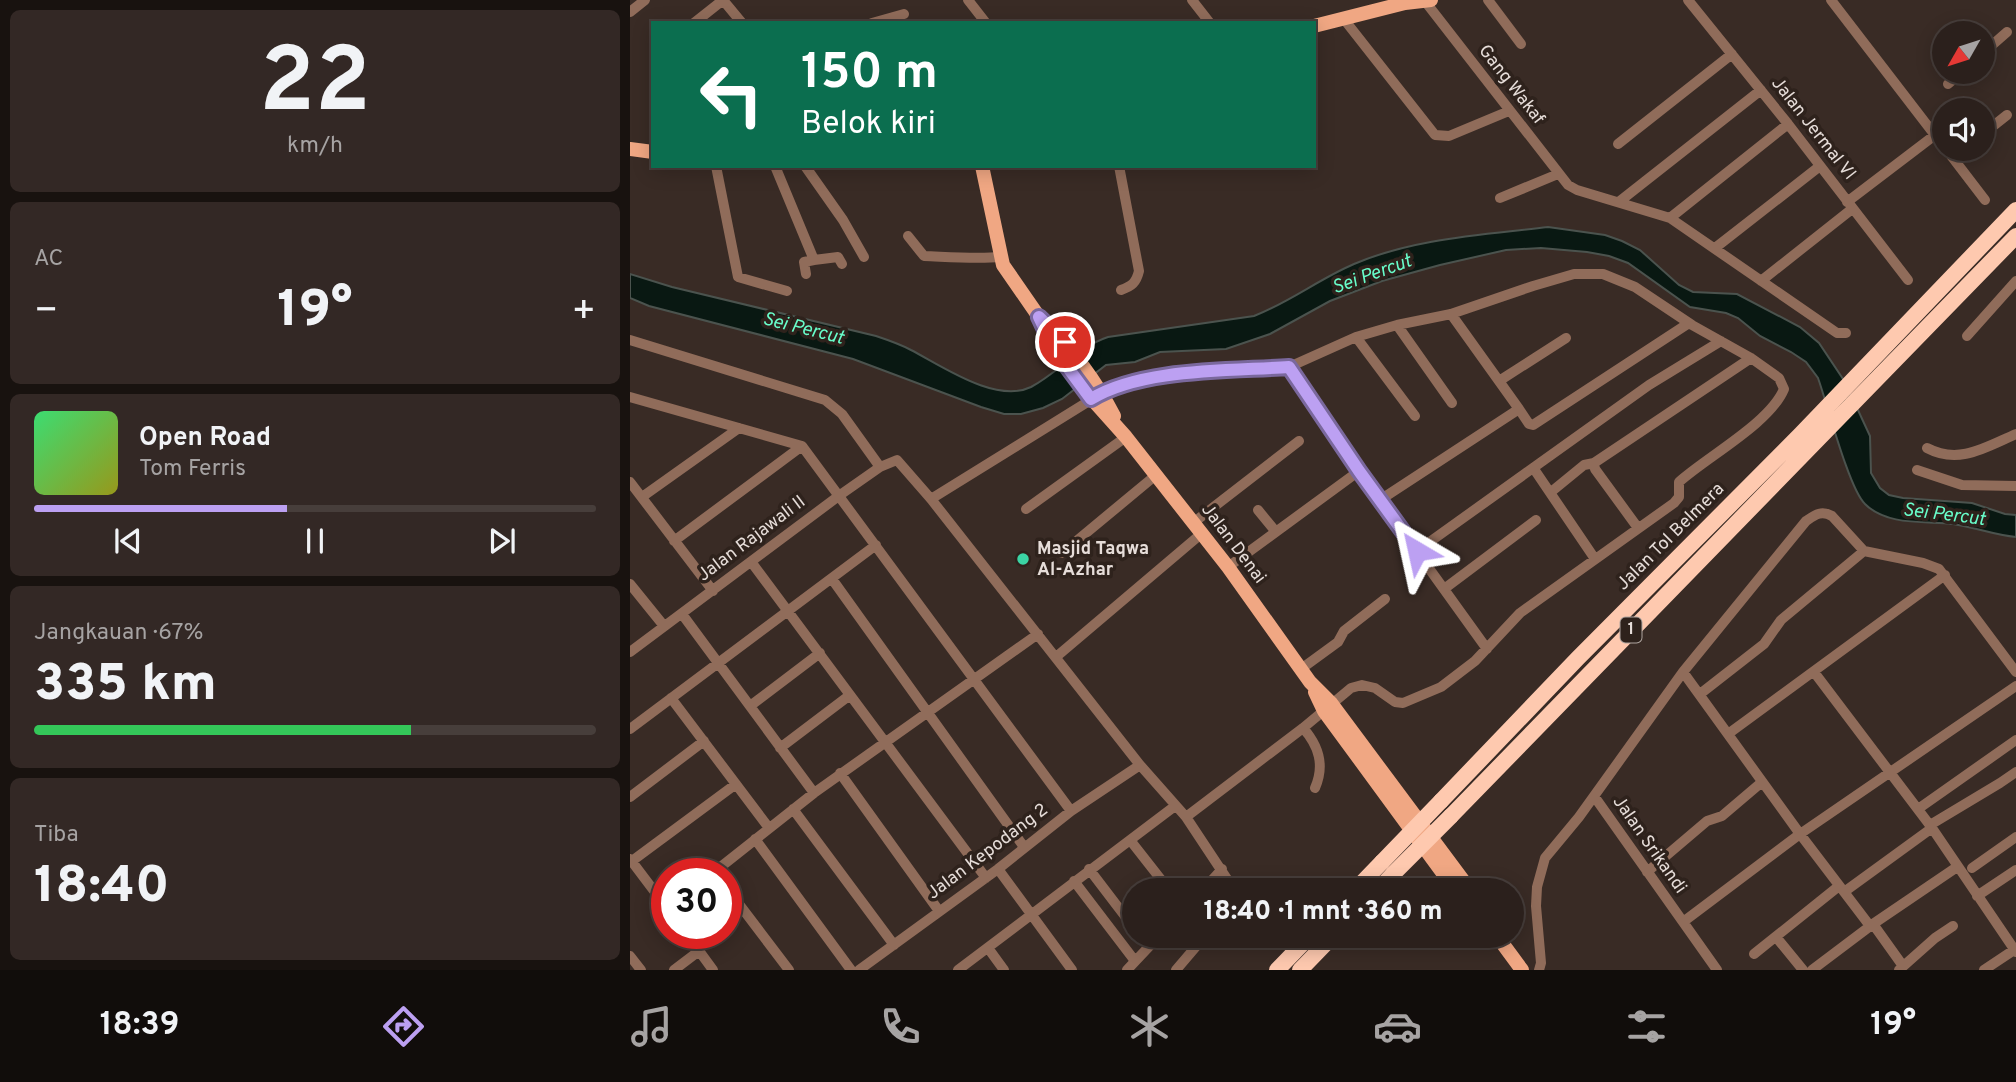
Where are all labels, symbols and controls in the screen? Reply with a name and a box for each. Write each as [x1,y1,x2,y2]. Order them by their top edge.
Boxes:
north arrow [1932,21,1995,84]
map controls [1932,21,1995,161]
text: 22 [259,29,371,144]
street label: Gang Wakaf [1473,40,1549,130]
text: 150 m [801,44,938,106]
icon: left [686,49,777,140]
street label: Jalan Jermal VI [1766,73,1860,185]
button: sound [1932,98,1995,161]
text: Belok kiri [801,105,936,145]
text: km/h [287,132,343,161]
text: AC [34,245,63,274]
water label: Sei Percut [1329,249,1416,300]
text: 19° [277,279,353,345]
text: − [34,288,59,337]
text: + [571,288,596,337]
water label: Sei Percut [760,307,847,351]
pin [1035,312,1095,372]
icon: arrive [1046,323,1084,361]
text: Open Road [139,422,271,455]
text: Tom Ferris [139,455,246,484]
street label: Jalan Tol Belmera [1612,478,1730,596]
street label: Jalan Rajawali II [693,491,811,587]
water label: Sei Percut [1901,498,1988,532]
street label: Jalan Denai [1195,499,1271,589]
position arrow [1380,514,1454,588]
icon: previous [109,522,147,560]
icon: pause [296,522,334,560]
icon: next [483,522,521,560]
place label: Masjid Taqwa Al-Azhar [1037,538,1149,582]
marker: Masjid Taqwa Al-Azhar [1015,551,1031,567]
road number: 1 [1620,618,1642,642]
text: Jangkauan · 67% [34,619,204,648]
text: 335 km [34,653,217,719]
street label: Jalan Srikandi [1607,792,1691,898]
street label: Jalan Kepodang 2 [923,799,1053,905]
text: Tiba [34,821,79,850]
text: 18:40 [34,855,170,921]
speed limit sign: 30 [651,858,742,949]
text: 18:40 · 1 mnt · 360 m [1204,896,1442,929]
icon: directions [379,1002,428,1051]
icon: music [627,1002,676,1051]
icon: phone [876,1002,925,1051]
icon: climate [1125,1002,1174,1051]
icon: car [1373,1002,1422,1051]
icon: filters [1622,1002,1671,1051]
text: 18:39 [100,1006,179,1046]
text: 19° [1870,1006,1916,1046]

